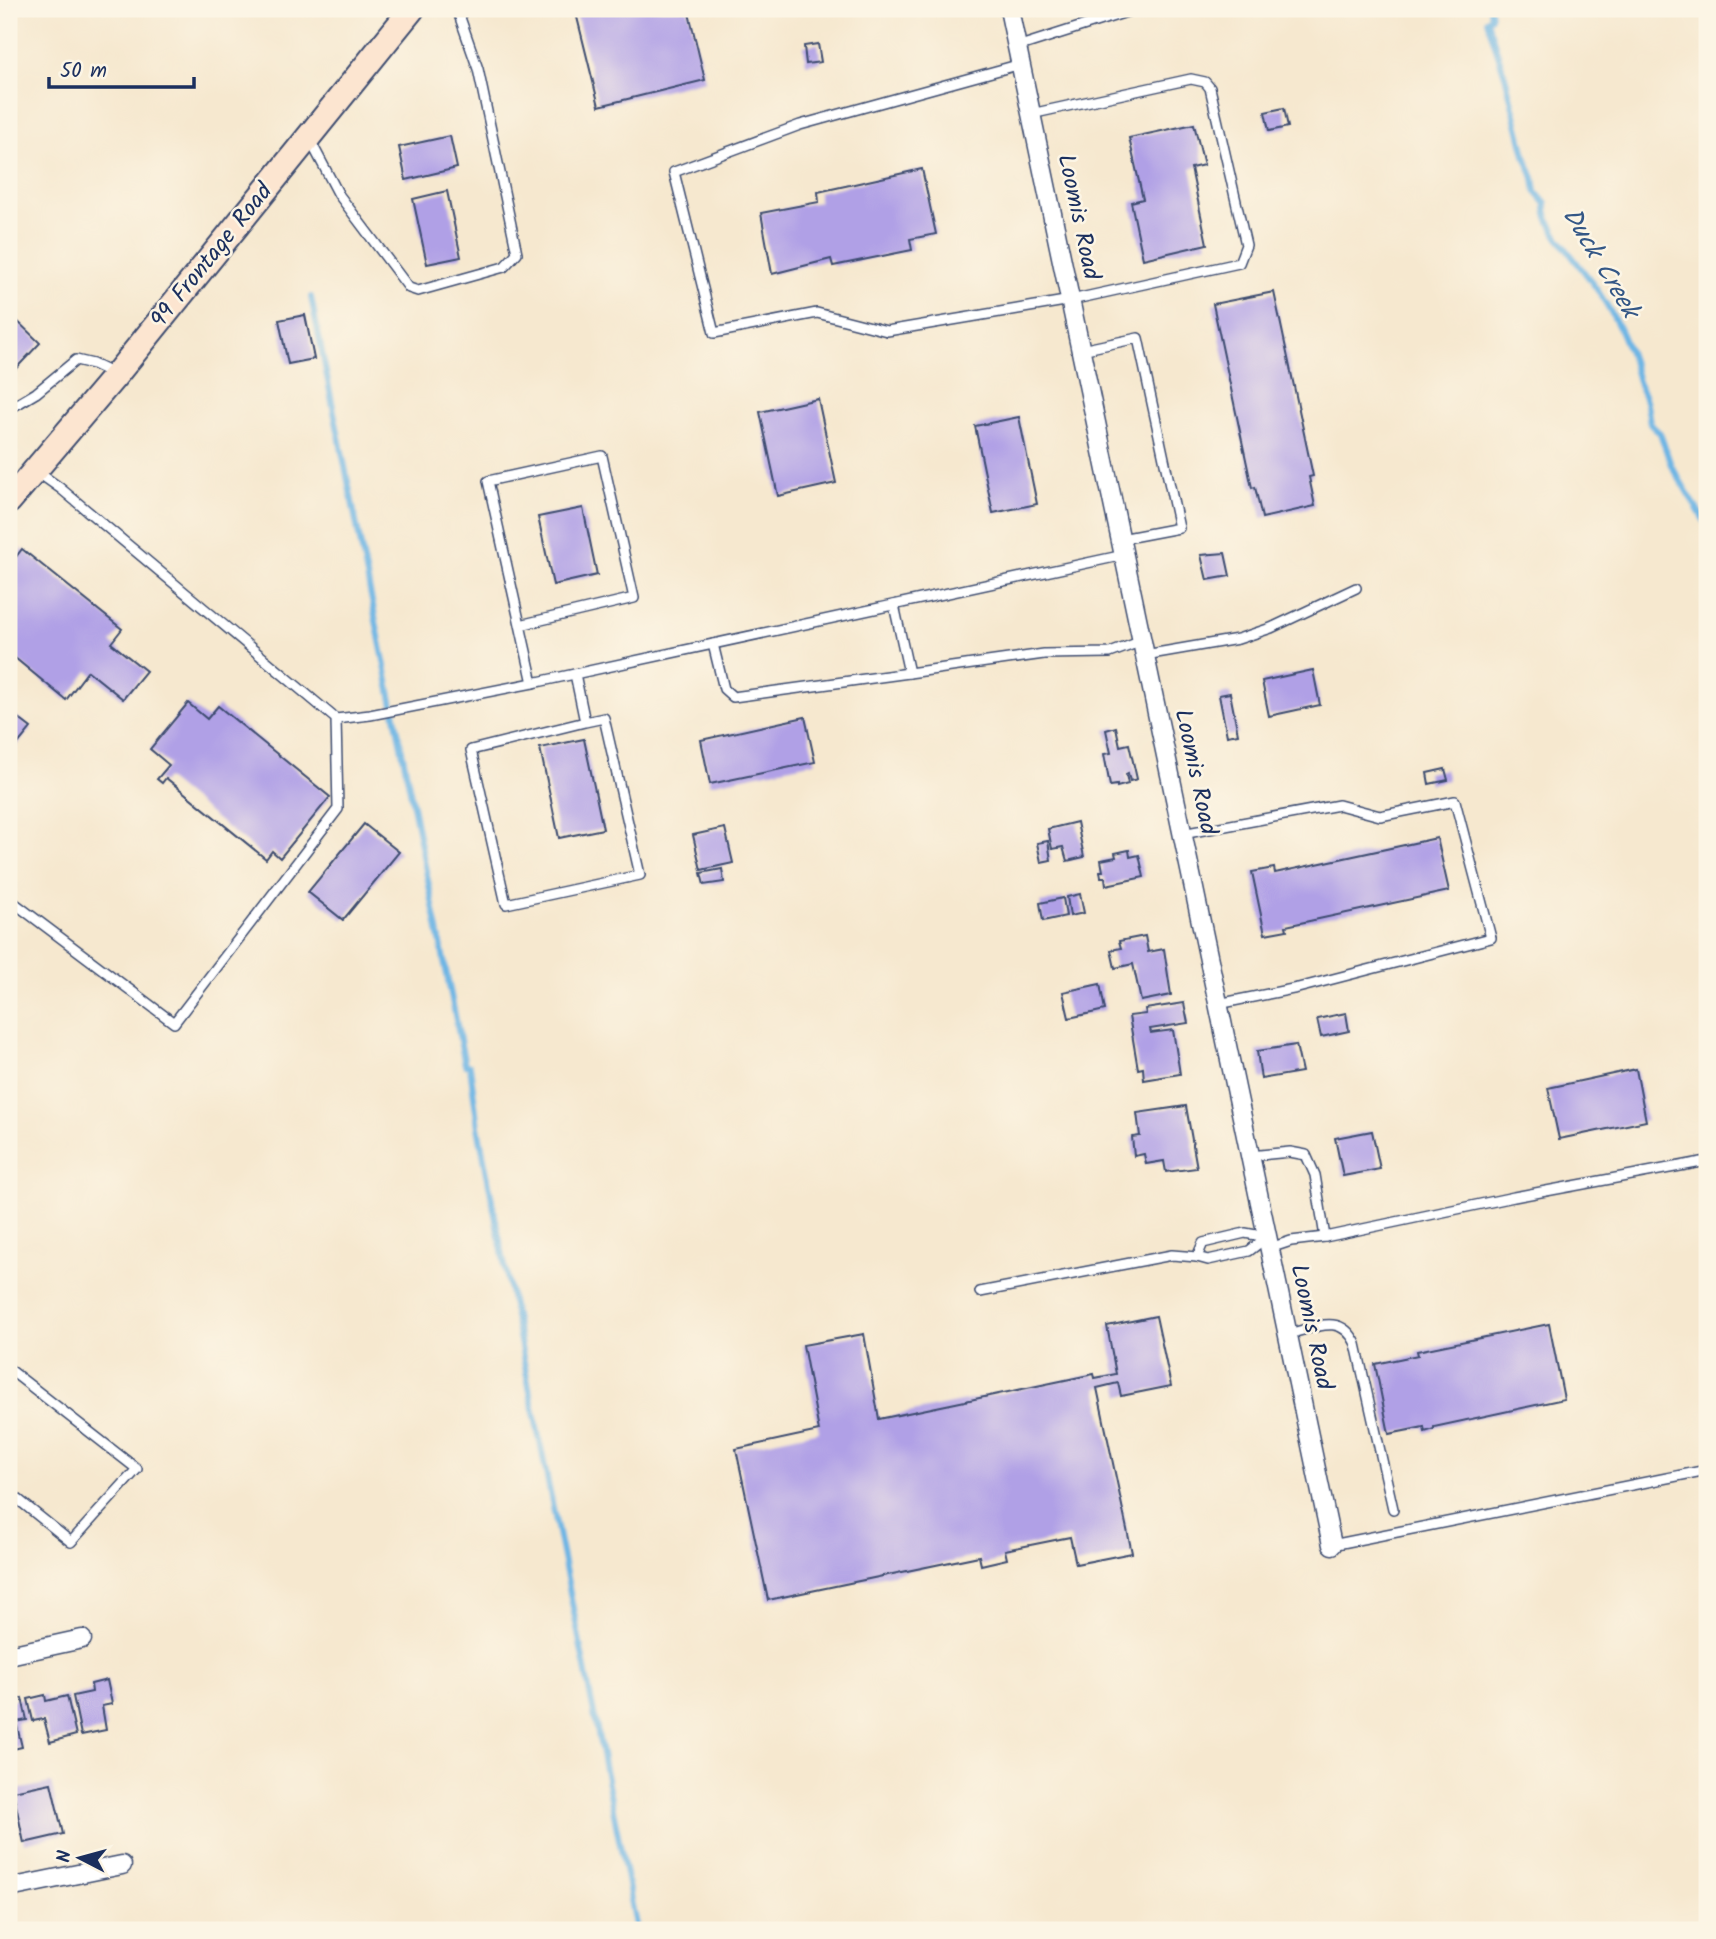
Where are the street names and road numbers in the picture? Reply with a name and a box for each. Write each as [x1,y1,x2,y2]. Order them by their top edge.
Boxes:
street label: Loomis Road [1046,151,1111,284]
street label: 99 Frontage Road [141,174,284,337]
street label: Loomis Road [1163,706,1228,839]
street label: Loomis Road [1279,1261,1344,1394]

